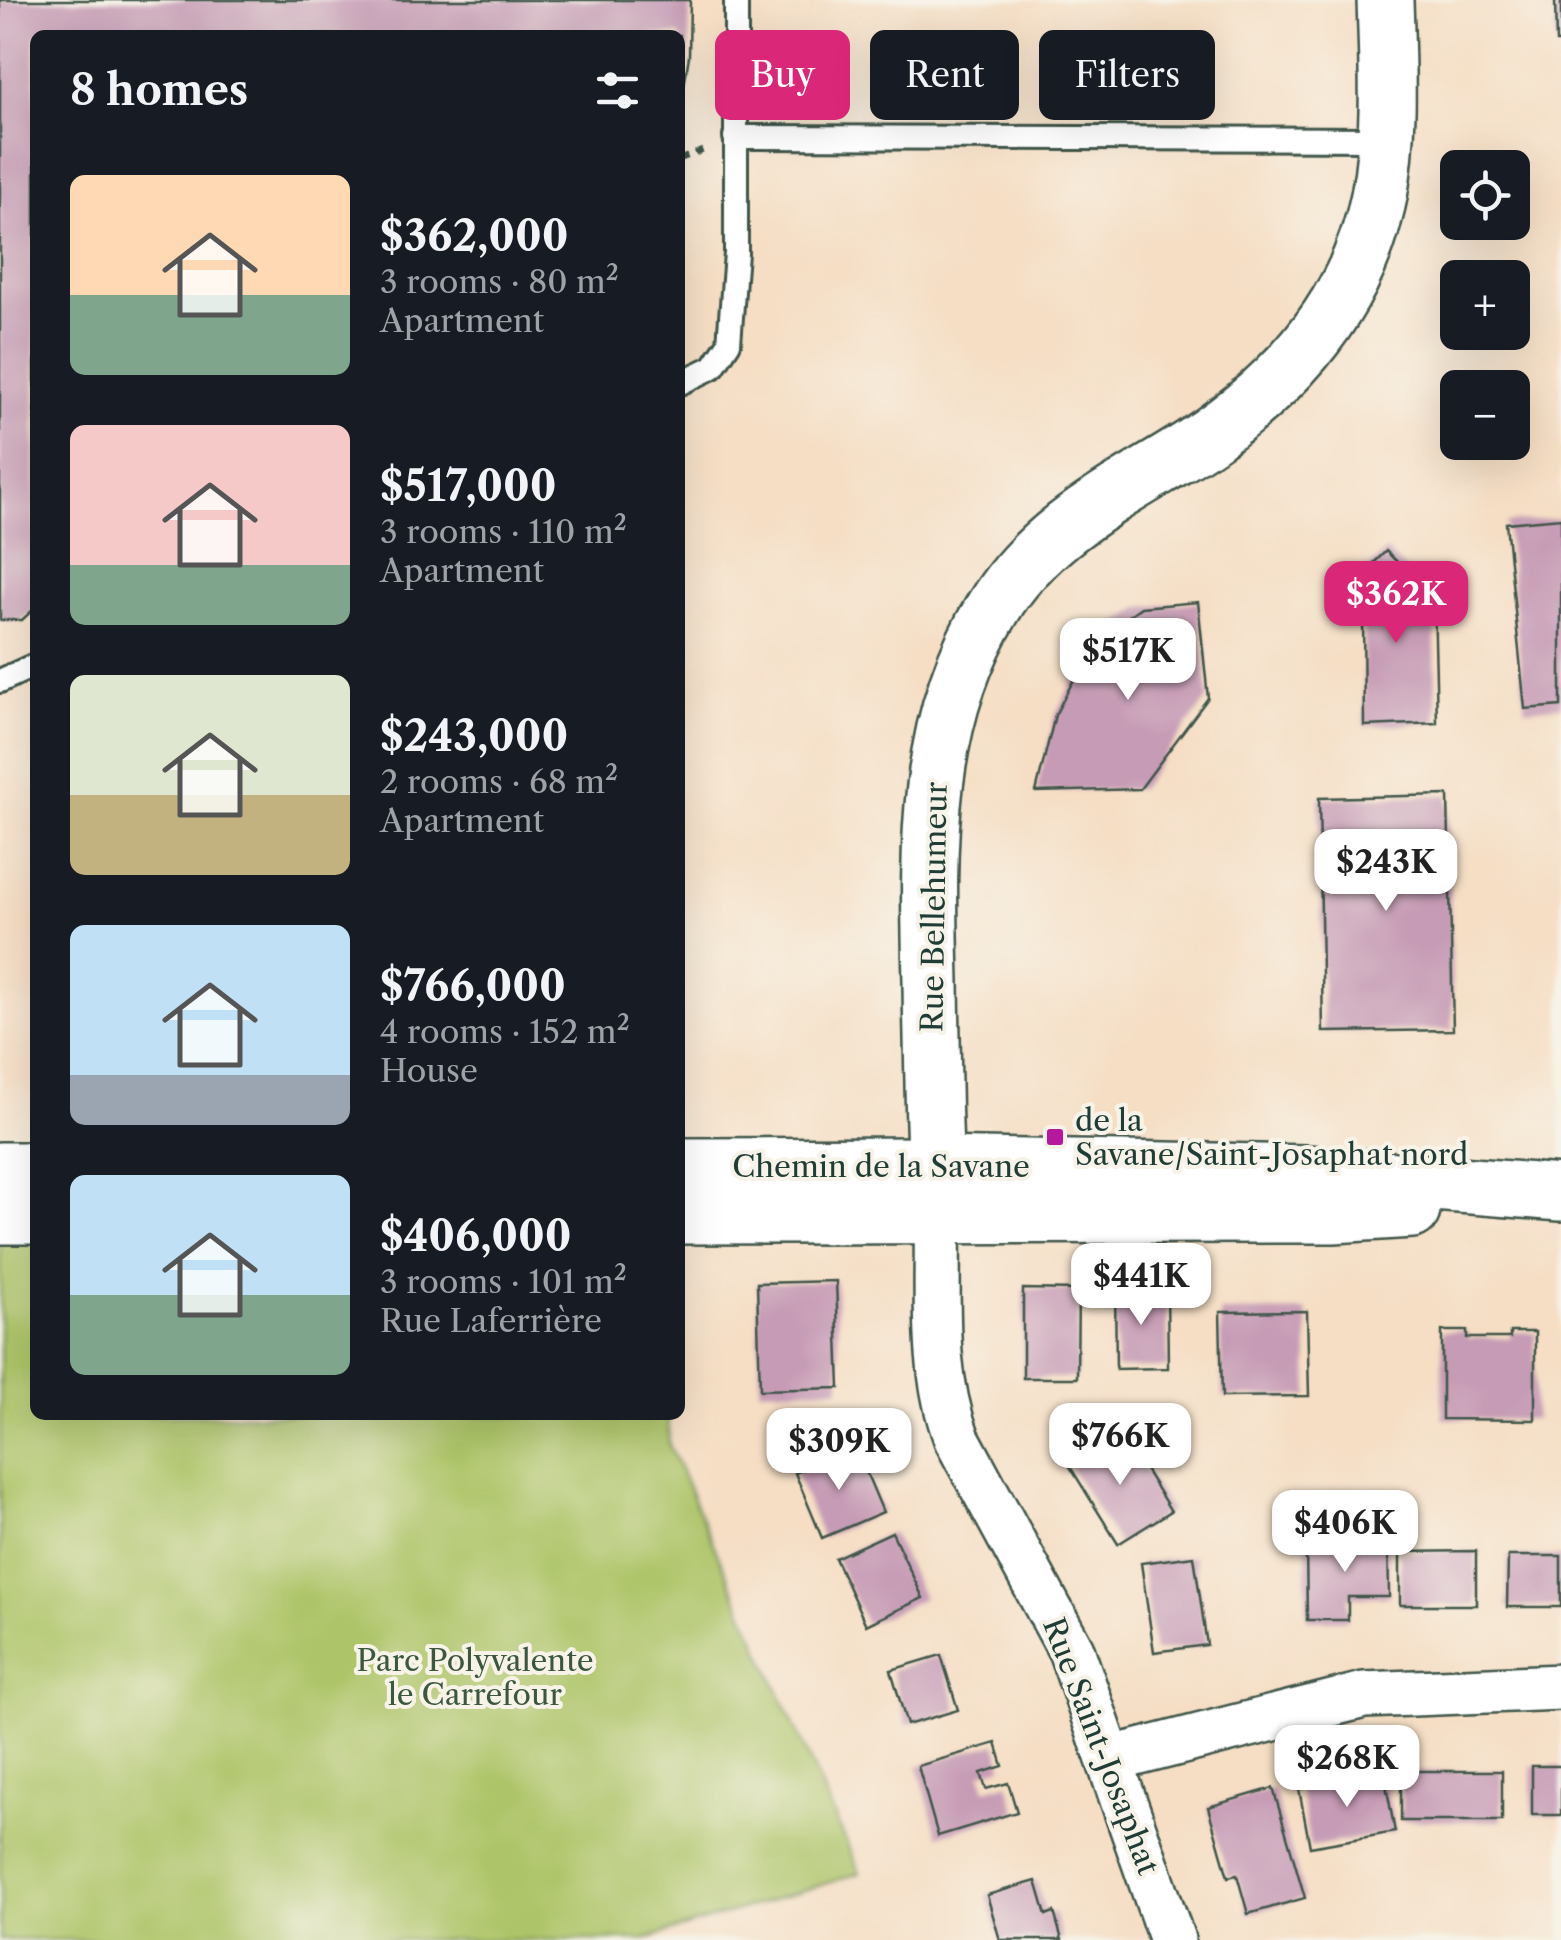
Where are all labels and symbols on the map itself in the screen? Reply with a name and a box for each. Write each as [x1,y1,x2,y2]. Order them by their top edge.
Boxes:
pin: $362K [1326,561,1466,646]
pin: $517K [1058,618,1198,703]
street label: Rue Bellehumeur [913,781,955,1033]
pin: $243K [1316,829,1456,914]
place label: de la Savane/Saint-Josaphat nord [1075,1102,1468,1173]
marker: de la Savane/Saint-Josaphat nord [1044,1126,1066,1148]
street label: Chemin de la Savane [732,1148,1030,1185]
pin: $441K [1071,1243,1211,1328]
pin: $766K [1050,1403,1190,1488]
pin: $309K [769,1408,909,1493]
pin: $406K [1275,1490,1415,1575]
street label: Rue Saint-Josaphat [1035,1612,1167,1880]
park label: Parc Polyvalente le Carrefour [356,1642,594,1713]
pin: $268K [1277,1725,1417,1810]

